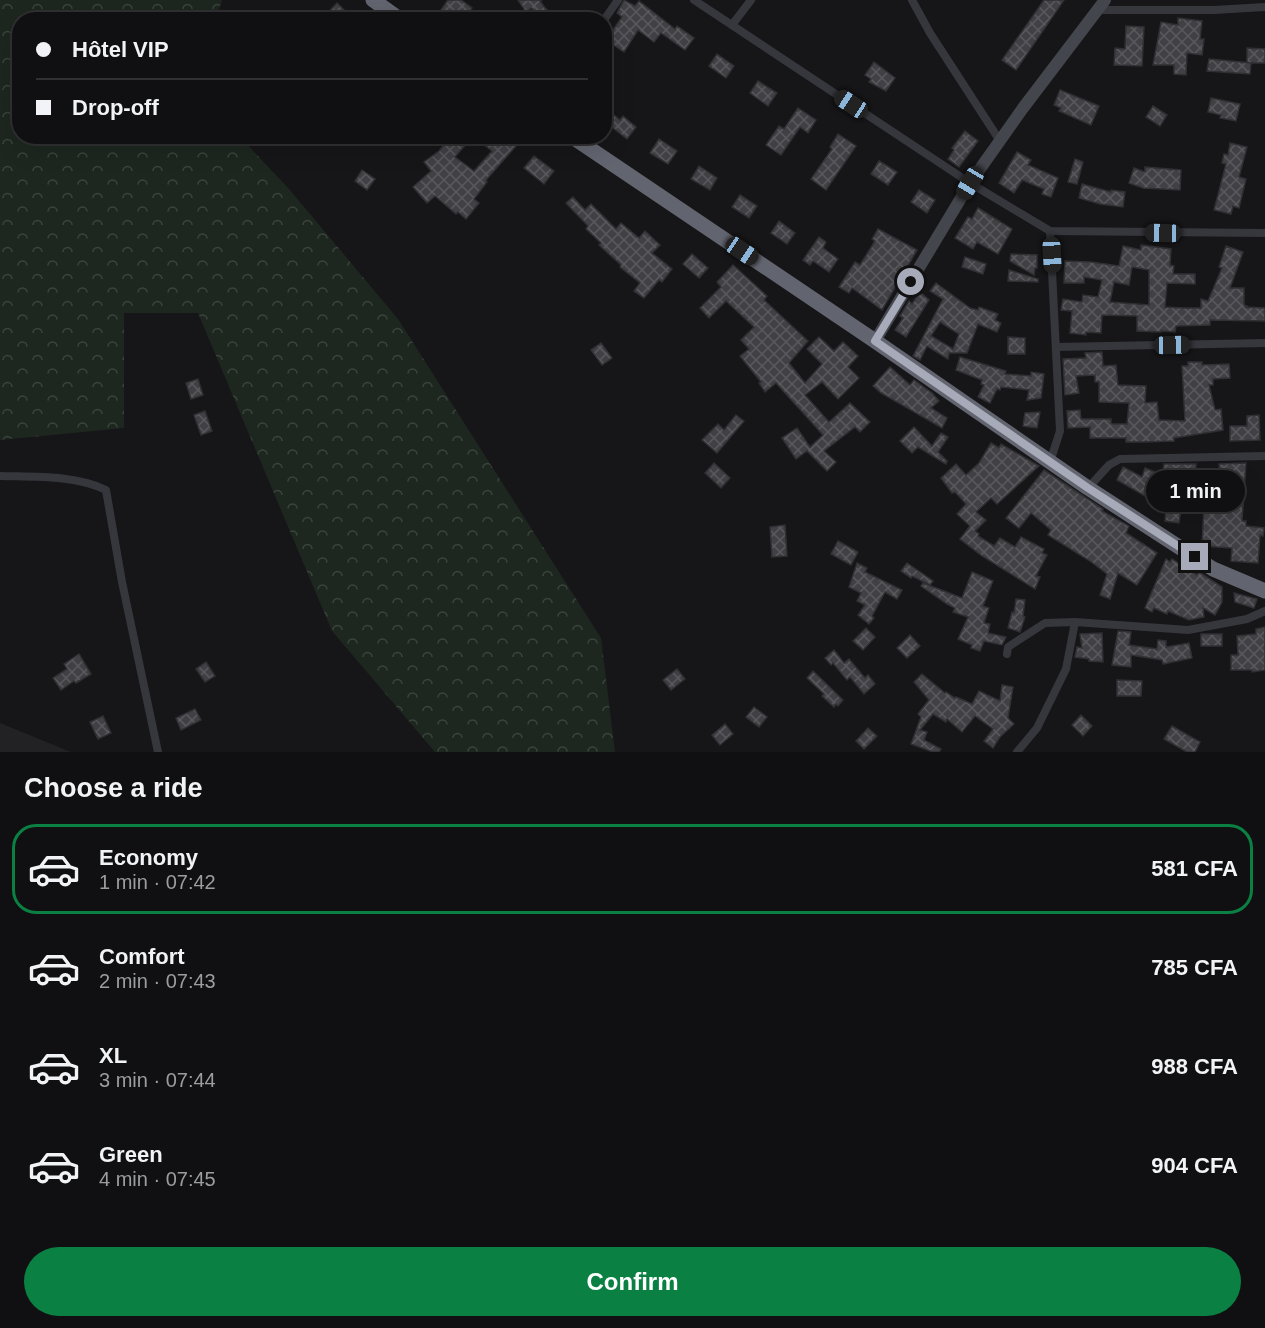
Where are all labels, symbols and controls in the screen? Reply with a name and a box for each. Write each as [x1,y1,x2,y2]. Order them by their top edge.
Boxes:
text: Hôtel VIP [72,37,169,62]
car [831,87,871,121]
text: Drop-off [72,95,159,120]
car [953,163,987,203]
car [1145,224,1181,242]
car [722,233,762,269]
car [1042,237,1062,273]
route start [897,268,924,295]
car [1154,336,1190,354]
callout: 1 min [1146,470,1244,512]
text: 1 min [1169,480,1222,502]
route end [1181,543,1208,570]
text: Choose a ride [24,773,203,803]
icon: car [27,842,81,896]
text: Economy [99,845,198,870]
text: 581 CFA [1151,856,1238,881]
text: 1 min · 07:42 [99,871,216,893]
icon: car [27,941,81,995]
text: Comfort [99,944,185,969]
text: 785 CFA [1151,955,1238,980]
text: 2 min · 07:43 [99,970,216,992]
icon: car [27,1040,81,1094]
text: XL [99,1043,127,1068]
text: 988 CFA [1151,1054,1238,1079]
text: 3 min · 07:44 [99,1069,216,1091]
icon: car [27,1139,81,1193]
text: Green [99,1142,163,1167]
text: 904 CFA [1151,1153,1238,1178]
text: 4 min · 07:45 [99,1168,216,1190]
button: Confirm [24,1247,1241,1316]

